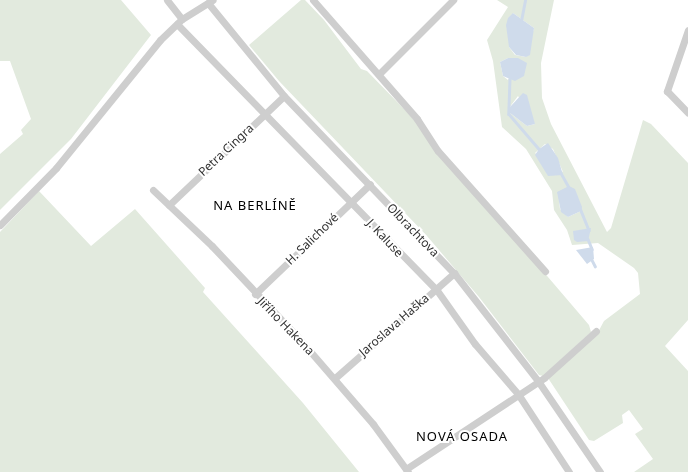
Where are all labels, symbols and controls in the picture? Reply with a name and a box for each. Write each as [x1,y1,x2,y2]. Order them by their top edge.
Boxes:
street label: Petra Cingra [196,121,256,179]
district label: NA BERLÍNĚ [213,197,297,213]
street label: Olbrachtova [384,200,442,260]
street label: H. Salichové [283,210,341,268]
street label: J. Kaluse [364,216,406,260]
street label: Jaroslava Haška [356,291,432,359]
street label: Jiřího Hakena [255,294,317,358]
district label: NOVÁ OSADA [416,428,508,444]

